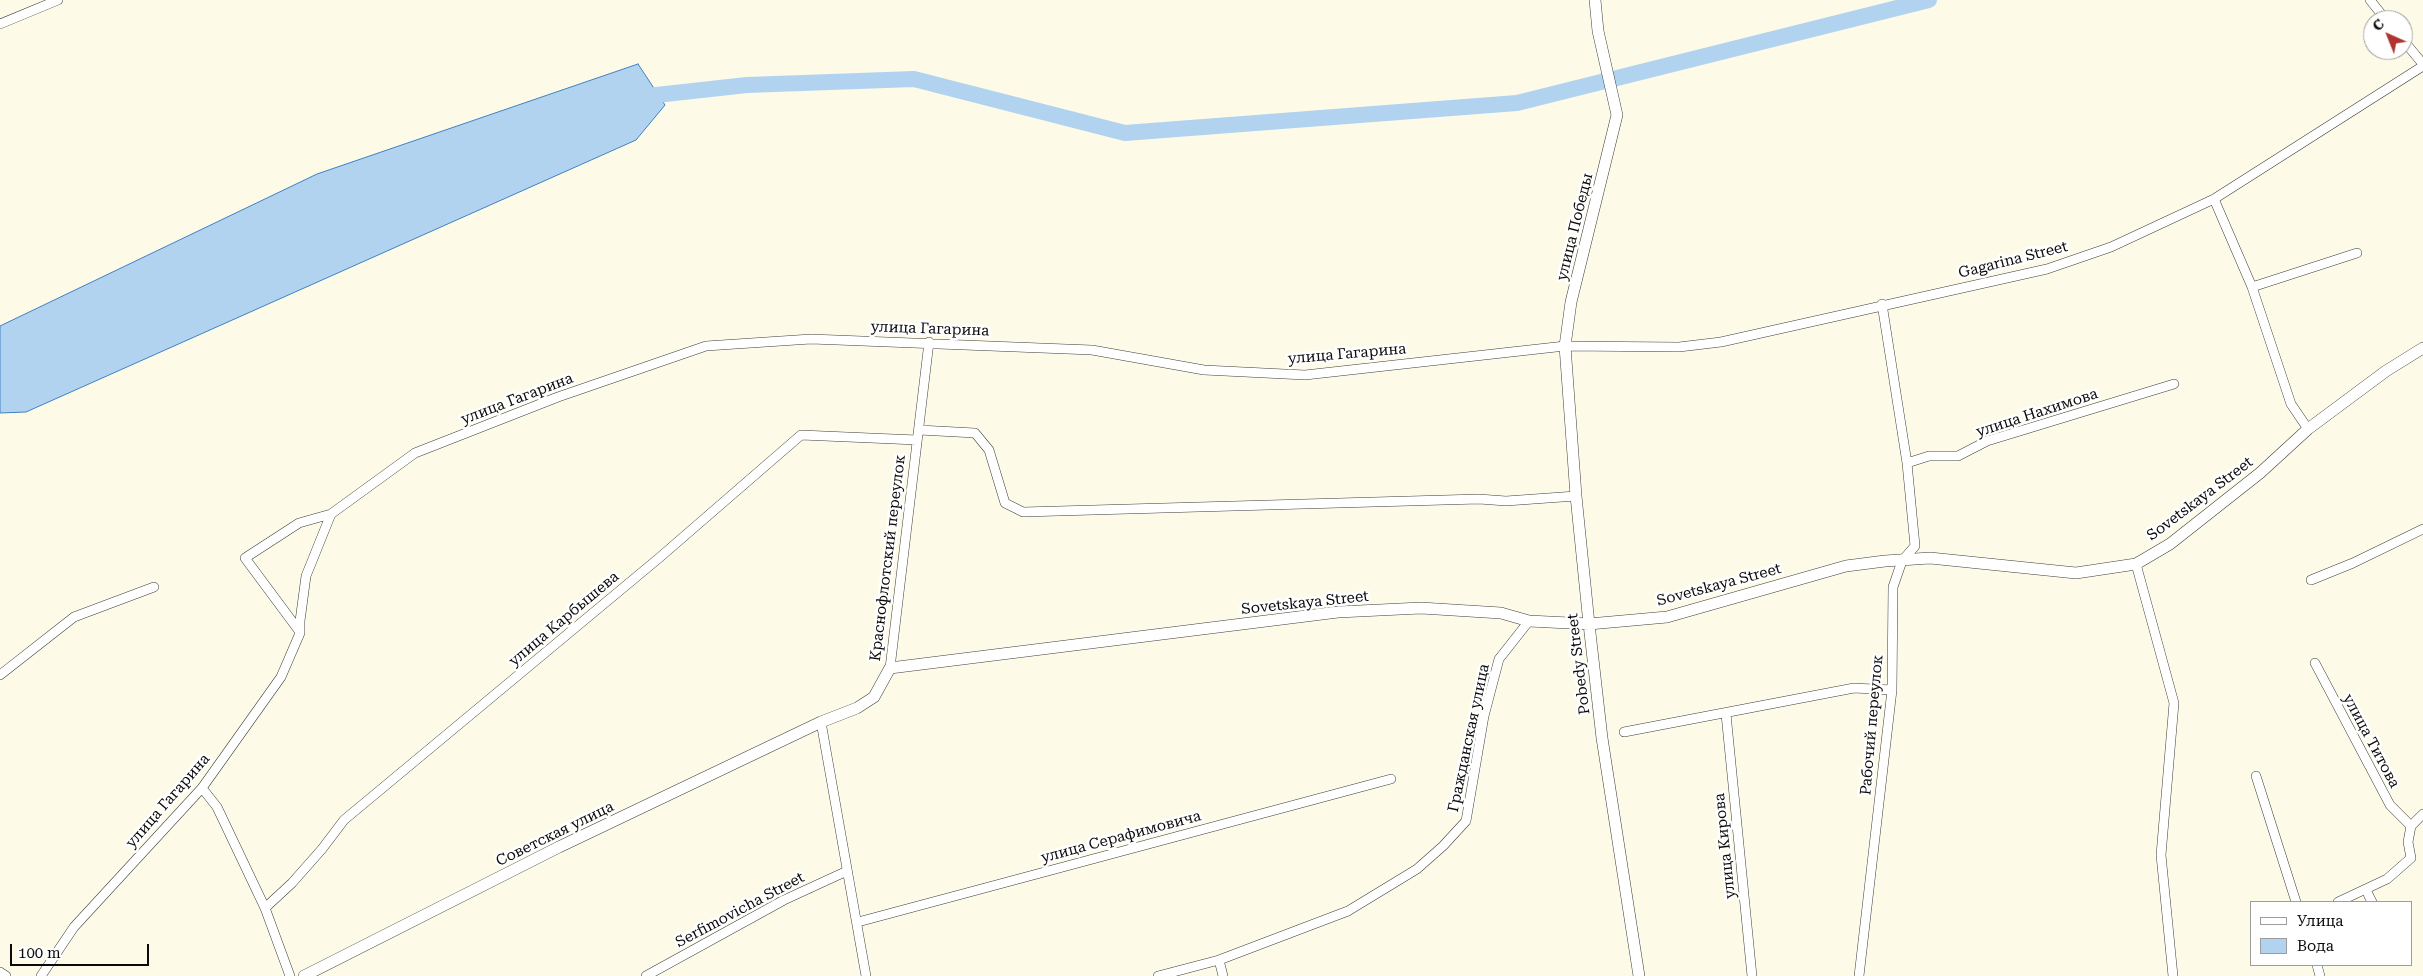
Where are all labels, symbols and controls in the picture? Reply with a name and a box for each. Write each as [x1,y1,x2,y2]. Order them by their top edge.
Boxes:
north arrow [2363,10,2413,60]
text: С [2369,16,2387,34]
street label: улица Победы [1553,171,1597,283]
street label: Gagarina Street [1956,238,2070,282]
street label: улица Гагарина [870,318,990,340]
street label: улица Гагарина [1287,340,1407,368]
street label: улица Гагарина [458,369,576,429]
street label: улица Нахимова [1974,385,2100,441]
street label: Sovetskaya Street [2143,453,2257,545]
street label: Краснофлотский переулок [866,454,910,662]
street label: Sovetskaya Street [1655,560,1783,610]
street label: улица Карбышева [505,568,623,670]
street label: Sovetskaya Street [1240,587,1370,619]
street label: Pobedy Street [1564,612,1594,716]
street label: Рабочий переулок [1857,654,1887,796]
street label: Гражданская улица [1444,662,1494,814]
street label: улица Титова [2339,691,2403,791]
street label: улица Гагарина [122,750,214,852]
street label: улица Кирова [1711,792,1739,900]
street label: Советская улица [493,798,617,870]
street label: улица Серафимовича [1039,807,1203,867]
street label: Serfimovicha Street [673,868,807,952]
legend [2250,901,2413,966]
text: Улица [2297,912,2343,930]
scale bar [12,934,151,966]
text: Вода [2297,937,2334,955]
text: 100 m [18,944,61,962]

